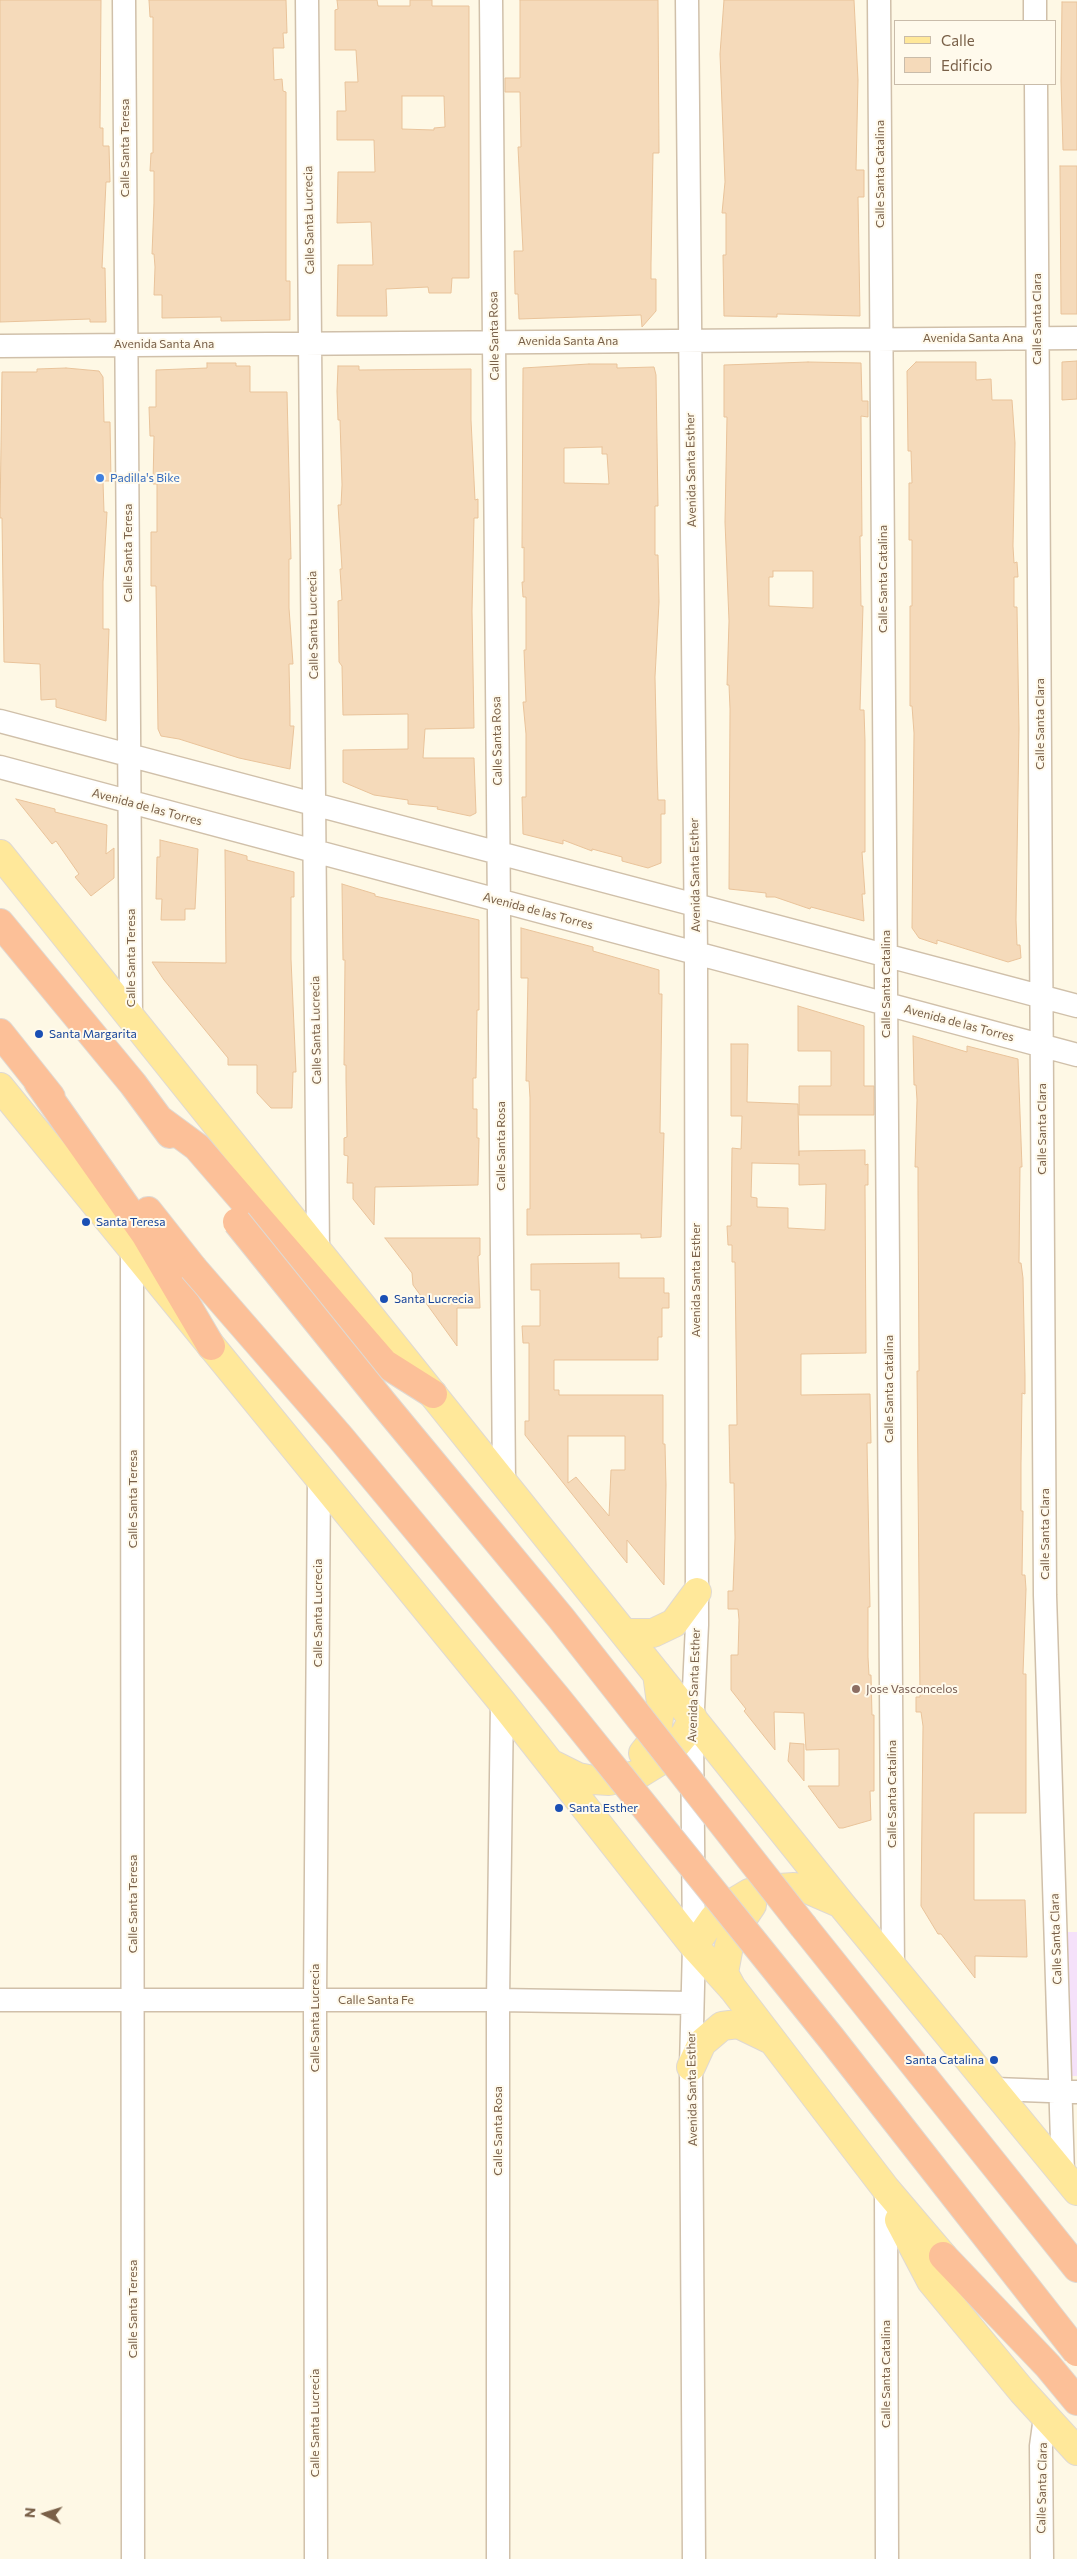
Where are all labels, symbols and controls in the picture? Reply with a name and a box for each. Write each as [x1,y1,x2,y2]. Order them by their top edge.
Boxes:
legend [894,20,1057,85]
text: Calle [941,31,975,49]
text: Edificio [941,56,992,74]
street label: Calle Santa Teresa [118,99,132,197]
street label: Calle Santa Catalina [873,120,887,228]
street label: Calle Santa Lucrecia [301,166,317,274]
street label: Calle Santa Clara [1030,273,1044,365]
street label: Calle Santa Rosa [486,291,502,381]
street label: Avenida Santa Ana [923,331,1023,345]
street label: Avenida Santa Ana [518,334,618,348]
street label: Avenida Santa Ana [114,337,214,351]
street label: Avenida Santa Esther [683,413,699,527]
place label: Padilla's Bike [110,471,180,485]
marker: Padilla's Bike [94,472,106,484]
street label: Calle Santa Teresa [121,504,135,602]
street label: Calle Santa Catalina [876,525,890,633]
street label: Calle Santa Lucrecia [305,571,321,679]
street label: Calle Santa Clara [1033,678,1047,770]
street label: Calle Santa Rosa [489,696,505,786]
street label: Avenida de las Torres [90,785,204,829]
street label: Avenida Santa Esther [687,818,703,932]
street label: Avenida de las Torres [481,889,595,933]
street label: Calle Santa Teresa [124,909,138,1007]
street label: Calle Santa Catalina [879,930,893,1038]
street label: Calle Santa Lucrecia [308,976,324,1084]
street label: Avenida de las Torres [902,1001,1016,1045]
place label: Santa Margarita [49,1027,137,1041]
marker: Santa Margarita [33,1028,45,1040]
street label: Calle Santa Clara [1035,1083,1049,1175]
street label: Calle Santa Rosa [494,1101,508,1191]
place label: Santa Teresa [96,1215,165,1229]
marker: Santa Teresa [80,1216,92,1228]
street label: Avenida Santa Esther [689,1223,703,1337]
place label: Santa Lucrecia [394,1292,473,1306]
marker: Santa Lucrecia [378,1293,390,1305]
street label: Calle Santa Catalina [882,1335,896,1443]
street label: Calle Santa Teresa [126,1450,140,1548]
street label: Calle Santa Clara [1038,1488,1052,1580]
street label: Calle Santa Lucrecia [311,1559,325,1667]
street label: Avenida Santa Esther [685,1627,703,1743]
place label: Jose Vasconcelos [866,1682,958,1696]
marker: Jose Vasconcelos [850,1683,862,1695]
street label: Calle Santa Catalina [885,1740,899,1848]
place label: Santa Esther [569,1801,638,1815]
marker: Santa Esther [553,1802,565,1814]
street label: Calle Santa Teresa [126,1855,140,1953]
street label: Calle Santa Clara [1047,1893,1065,1985]
street label: Calle Santa Lucrecia [308,1964,322,2072]
street label: Calle Santa Fe [338,1993,414,2007]
street label: Avenida Santa Esther [684,2032,700,2146]
place label: Santa Catalina [905,2053,984,2067]
marker: Santa Catalina [988,2054,1000,2066]
street label: Calle Santa Rosa [491,2086,505,2176]
street label: Calle Santa Teresa [126,2260,140,2358]
street label: Calle Santa Catalina [879,2320,893,2428]
street label: Calle Santa Lucrecia [308,2369,322,2477]
street label: Calle Santa Clara [1034,2442,1050,2534]
north arrow [20,2489,70,2539]
text: N [21,2507,38,2519]

